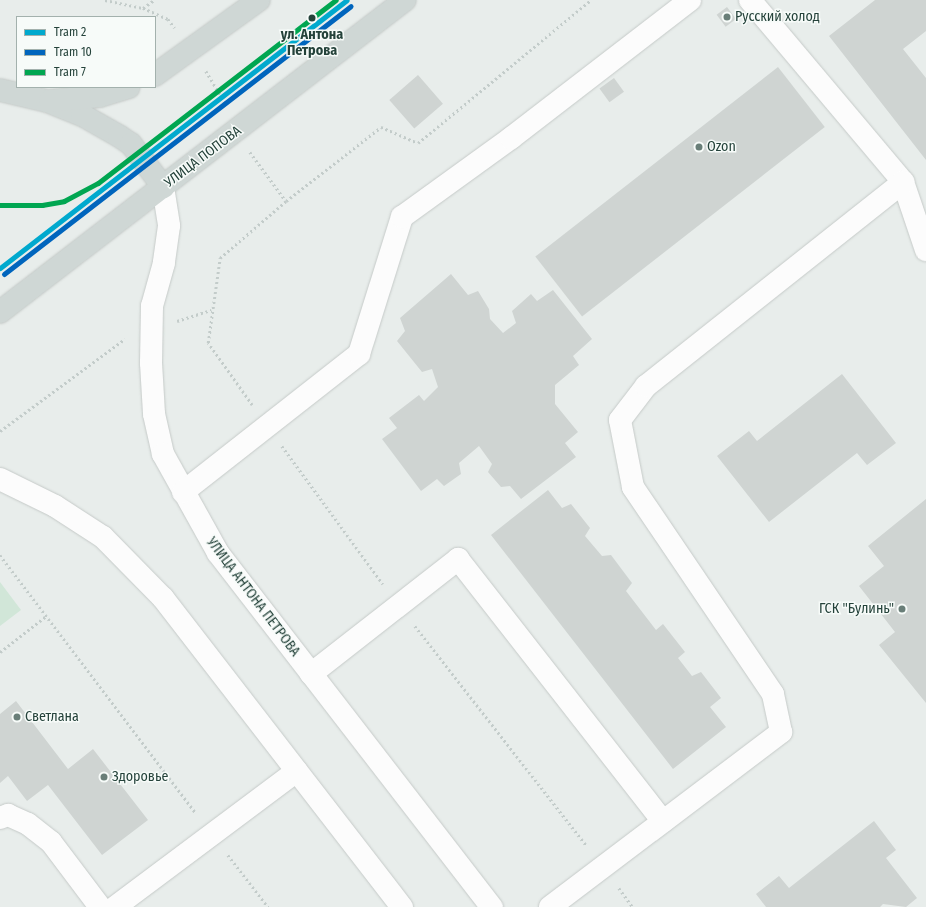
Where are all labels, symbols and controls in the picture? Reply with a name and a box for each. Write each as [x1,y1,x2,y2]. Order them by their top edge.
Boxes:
place label: Русский холод [735,9,820,25]
marker: ул. Антона Петрова [305,11,319,25]
marker: Русский холод [722,12,732,22]
legend [16,16,156,88]
text: Tram 2 [54,25,86,39]
place label: ул. Антона Петрова [281,27,343,60]
text: Tram 10 [54,45,92,59]
text: Tram 7 [54,65,86,79]
street label: УЛИЦА ПОПОВА [161,123,245,191]
place label: Ozon [707,139,736,155]
marker: Ozon [694,142,704,152]
street label: УЛИЦА АНТОНА ПЕТРОВА [203,534,303,660]
place label: ГСК "Булинь" [819,601,894,617]
marker: ГСК "Булинь" [897,604,907,614]
place label: Светлана [25,709,79,725]
marker: Светлана [12,712,22,722]
place label: Здоровье [112,769,168,785]
marker: Здоровье [99,772,109,782]

